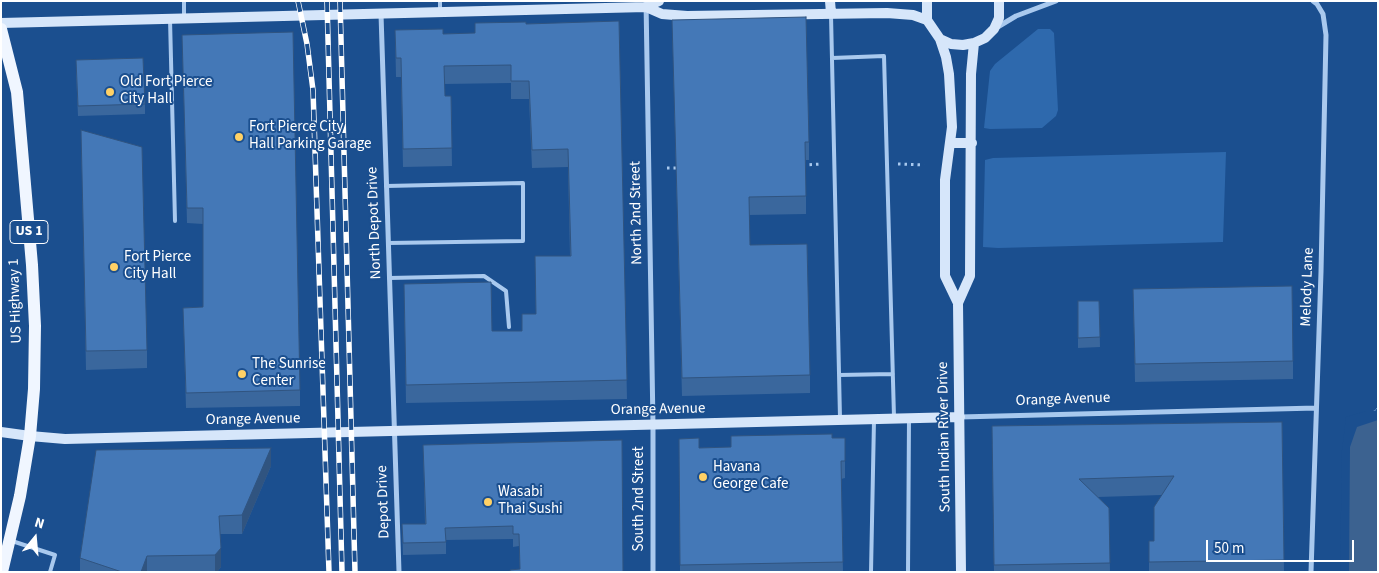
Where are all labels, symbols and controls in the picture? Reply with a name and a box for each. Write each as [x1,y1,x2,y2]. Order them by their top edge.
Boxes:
place label: Old Fort Pierce City Hall [120,74,212,109]
marker: Old Fort Pierce City Hall [104,86,116,98]
place label: Fort Pierce City Hall Parking Garage [249,119,372,154]
marker: Fort Pierce City Hall Parking Garage [233,131,245,143]
street label: North 2nd Street [627,161,647,265]
street label: North Depot Drive [364,166,386,280]
road number: US 1 [10,220,48,243]
street label: Melody Lane [1298,247,1318,327]
place label: Fort Pierce City Hall [124,249,191,284]
street label: US Highway 1 [6,258,26,344]
marker: Fort Pierce City Hall [108,261,120,273]
place label: The Sunrise Center [252,356,326,391]
street label: South Indian River Drive [935,361,955,513]
marker: The Sunrise Center [236,368,248,380]
street label: Orange Avenue [1015,389,1111,411]
street label: Orange Avenue [611,400,705,420]
street label: Orange Avenue [206,410,300,430]
street label: South 2nd Street [631,446,649,552]
place label: Havana George Cafe [713,459,788,494]
street label: Depot Drive [374,465,394,539]
marker: Havana George Cafe [697,471,709,483]
place label: Wasabi Thai Sushi [498,484,563,519]
marker: Wasabi Thai Sushi [482,496,494,508]
north arrow [10,513,60,563]
text: N [32,513,47,535]
scale bar [1209,530,1356,562]
text: 50 m [1214,538,1244,559]

